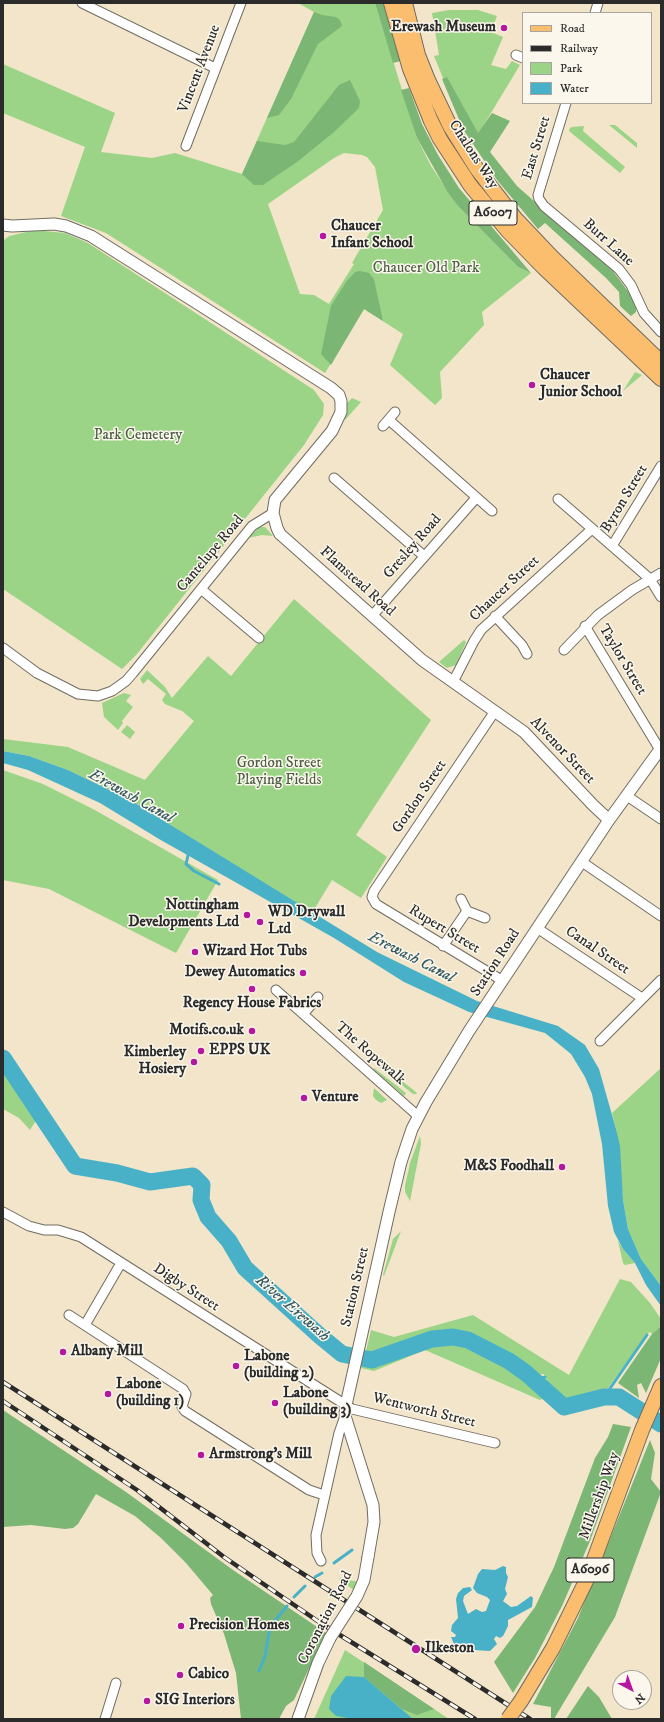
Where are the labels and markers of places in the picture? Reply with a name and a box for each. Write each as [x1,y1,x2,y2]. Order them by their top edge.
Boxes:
place label: Erewash Museum [391,19,496,37]
marker: Erewash Museum [499,23,509,33]
place label: Chaucer Infant School [331,218,413,253]
marker: Chaucer Infant School [318,231,328,241]
place label: Chaucer Junior School [540,367,622,402]
marker: Chaucer Junior School [527,380,537,390]
place label: Nottingham Developments Ltd [128,897,239,932]
place label: WD Drywall Ltd [268,904,345,939]
marker: Nottingham Developments Ltd [242,910,252,920]
marker: WD Drywall Ltd [255,917,265,927]
place label: Wizard Hot Tubs [203,943,307,961]
marker: Wizard Hot Tubs [190,947,200,957]
place label: Dewey Automatics [185,964,295,982]
marker: Dewey Automatics [298,968,308,978]
marker: Regency House Fabrics [247,984,257,994]
place label: Regency House Fabrics [183,995,321,1013]
place label: Motifs.co.uk [169,1022,244,1040]
marker: Motifs.co.uk [247,1026,257,1036]
place label: EPPS UK [209,1042,270,1060]
place label: Kimberley Hosiery [124,1044,186,1079]
marker: EPPS UK [196,1046,206,1056]
marker: Kimberley Hosiery [189,1057,199,1067]
place label: Venture [312,1089,359,1107]
marker: Venture [299,1093,309,1103]
place label: M&S Foodhall [464,1158,554,1176]
marker: M&S Foodhall [557,1162,567,1172]
place label: Albany Mill [71,1343,143,1361]
marker: Albany Mill [58,1347,68,1357]
place label: Labone (building 2) [244,1348,314,1383]
marker: Labone (building 2) [231,1361,241,1371]
place label: Labone (building 1) [116,1376,184,1411]
place label: Labone (building 3) [283,1385,351,1420]
marker: Labone (building 1) [103,1389,113,1399]
marker: Labone (building 3) [270,1398,280,1408]
place label: Armstrong's Mill [209,1446,312,1464]
marker: Armstrong's Mill [196,1450,206,1460]
place label: Precision Homes [189,1617,289,1635]
marker: Precision Homes [176,1621,186,1631]
place label: Ilkeston [425,1640,474,1658]
marker: Ilkeston [410,1643,422,1655]
place label: Cabico [188,1666,229,1684]
marker: Cabico [175,1670,185,1680]
place label: SIG Interiors [155,1692,235,1710]
marker: SIG Interiors [142,1696,152,1706]

